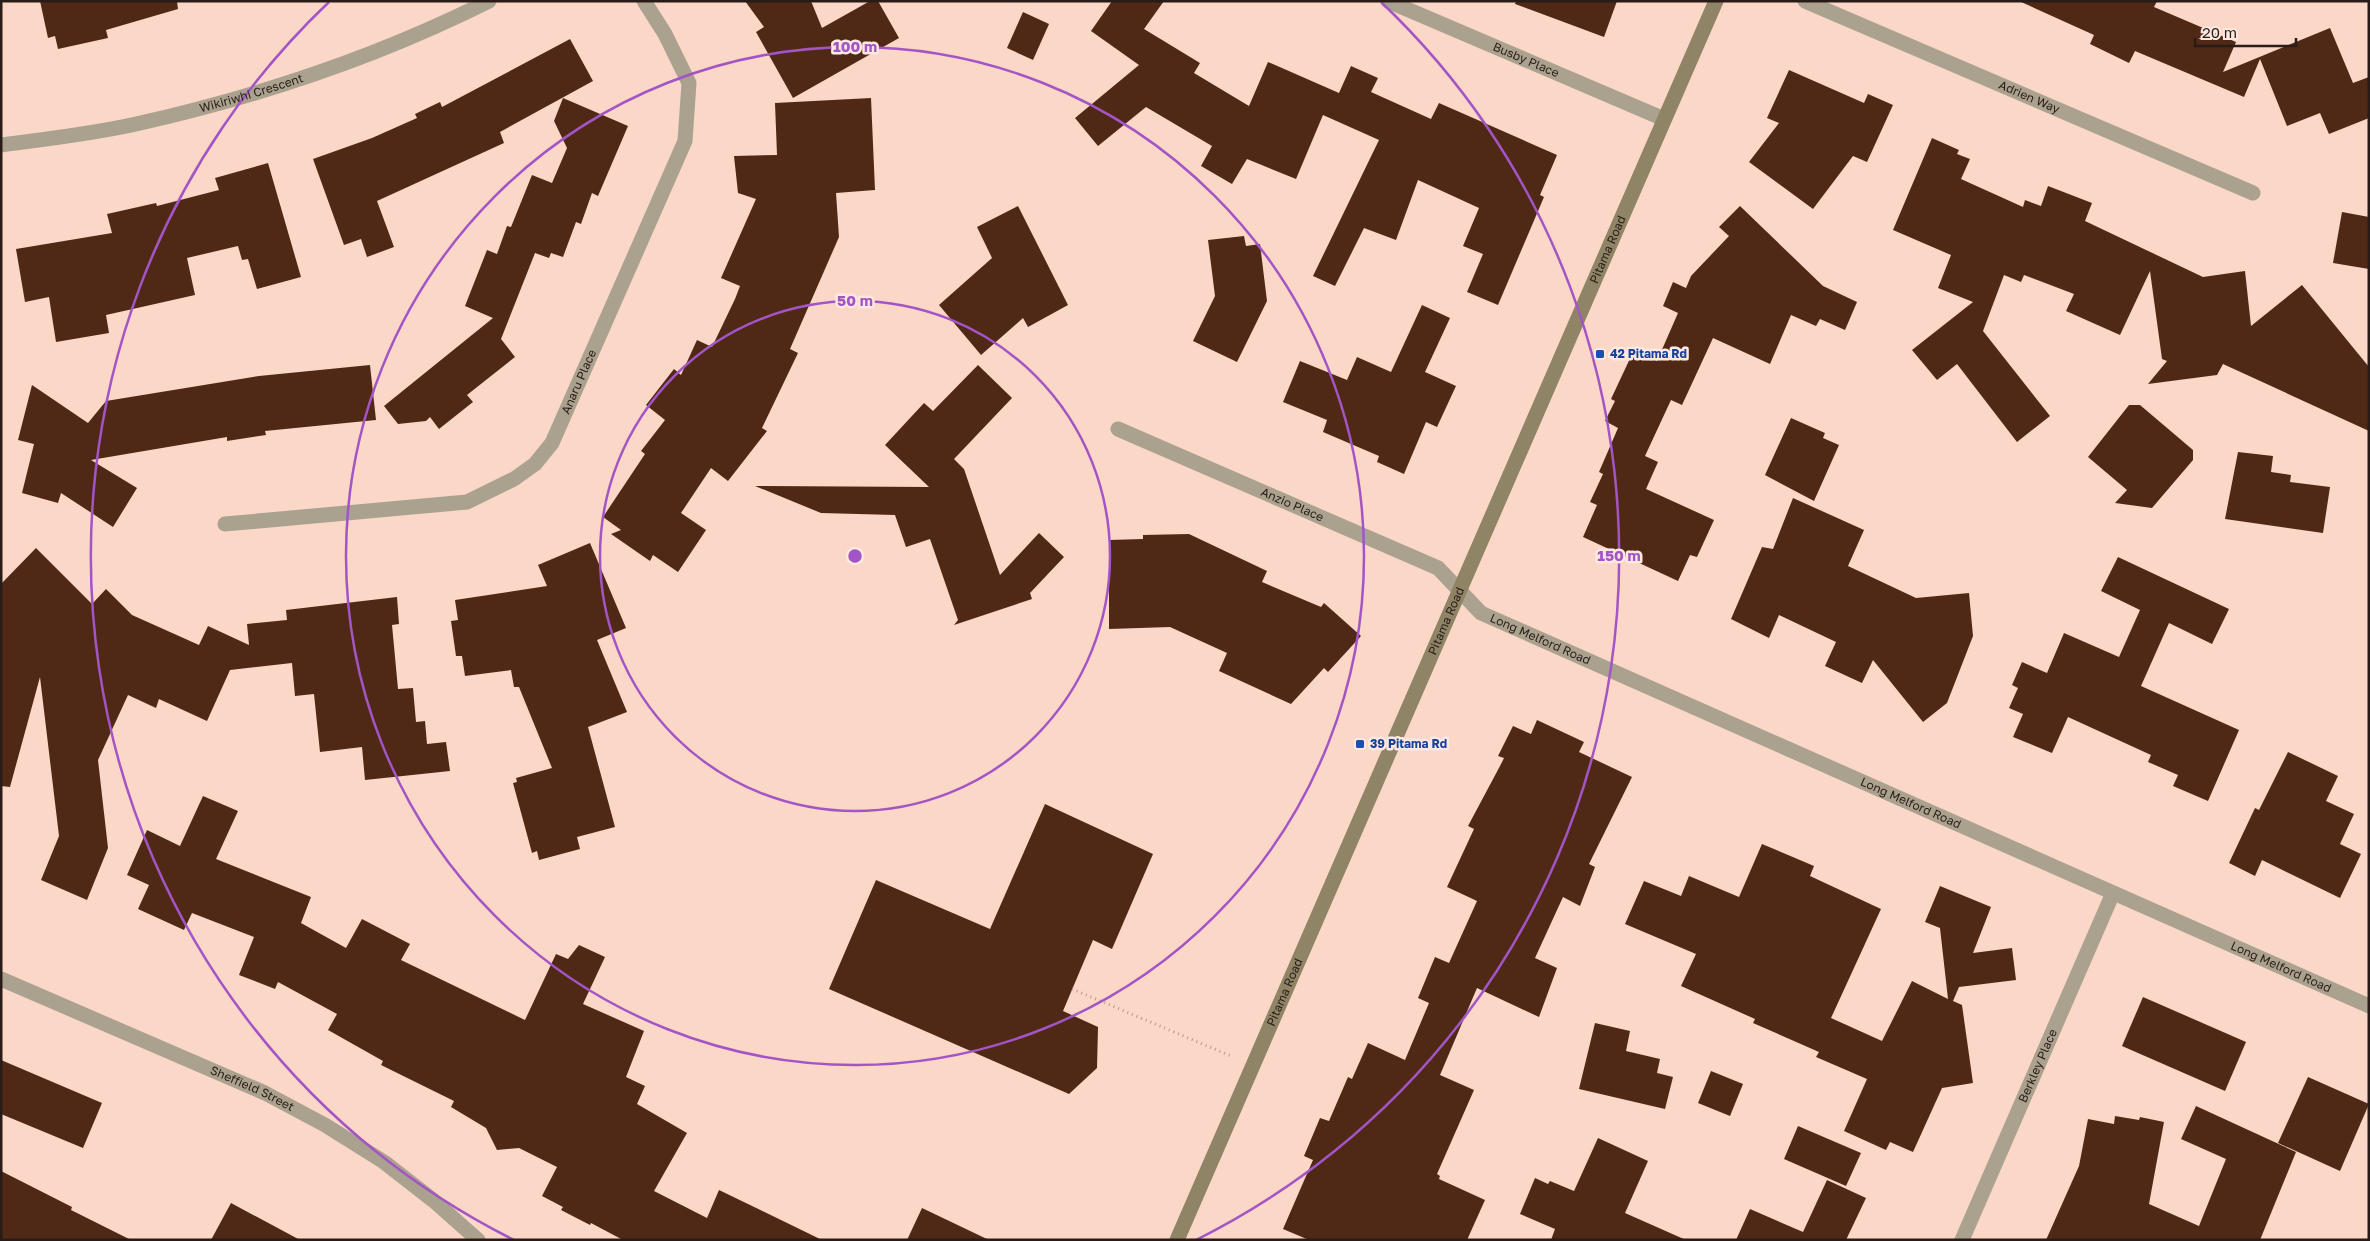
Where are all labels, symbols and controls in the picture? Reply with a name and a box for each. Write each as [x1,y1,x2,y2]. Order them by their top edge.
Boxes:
scale bar [2195,15,2296,47]
text: 20 m [2202,23,2237,41]
text: 100 m [833,37,877,55]
street label: Busby Place [1491,39,1562,80]
street label: Wikiriwhi Crescent [198,70,305,115]
street label: Adrien Way [1997,77,2063,116]
street label: Pitama Road [1586,213,1629,286]
text: 50 m [837,291,873,309]
place label: 42 Pitama Rd [1610,346,1687,361]
street label: Anaru Place [558,347,599,416]
marker: 42 Pitama Rd [1594,348,1606,360]
street label: Anzio Place [1259,484,1326,524]
text: 150 m [1597,546,1641,564]
centre of rings [846,547,864,565]
street label: Pitama Road [1424,585,1467,657]
street label: Long Melford Road [1488,610,1593,668]
place label: 39 Pitama Rd [1370,736,1447,751]
marker: 39 Pitama Rd [1354,738,1366,750]
street label: Long Melford Road [1858,774,1964,832]
street label: Long Melford Road [2229,938,2334,995]
street label: Pitama Road [1263,956,1306,1028]
street label: Berkley Place [2015,1026,2060,1105]
street label: Sheffield Street [208,1062,297,1114]

